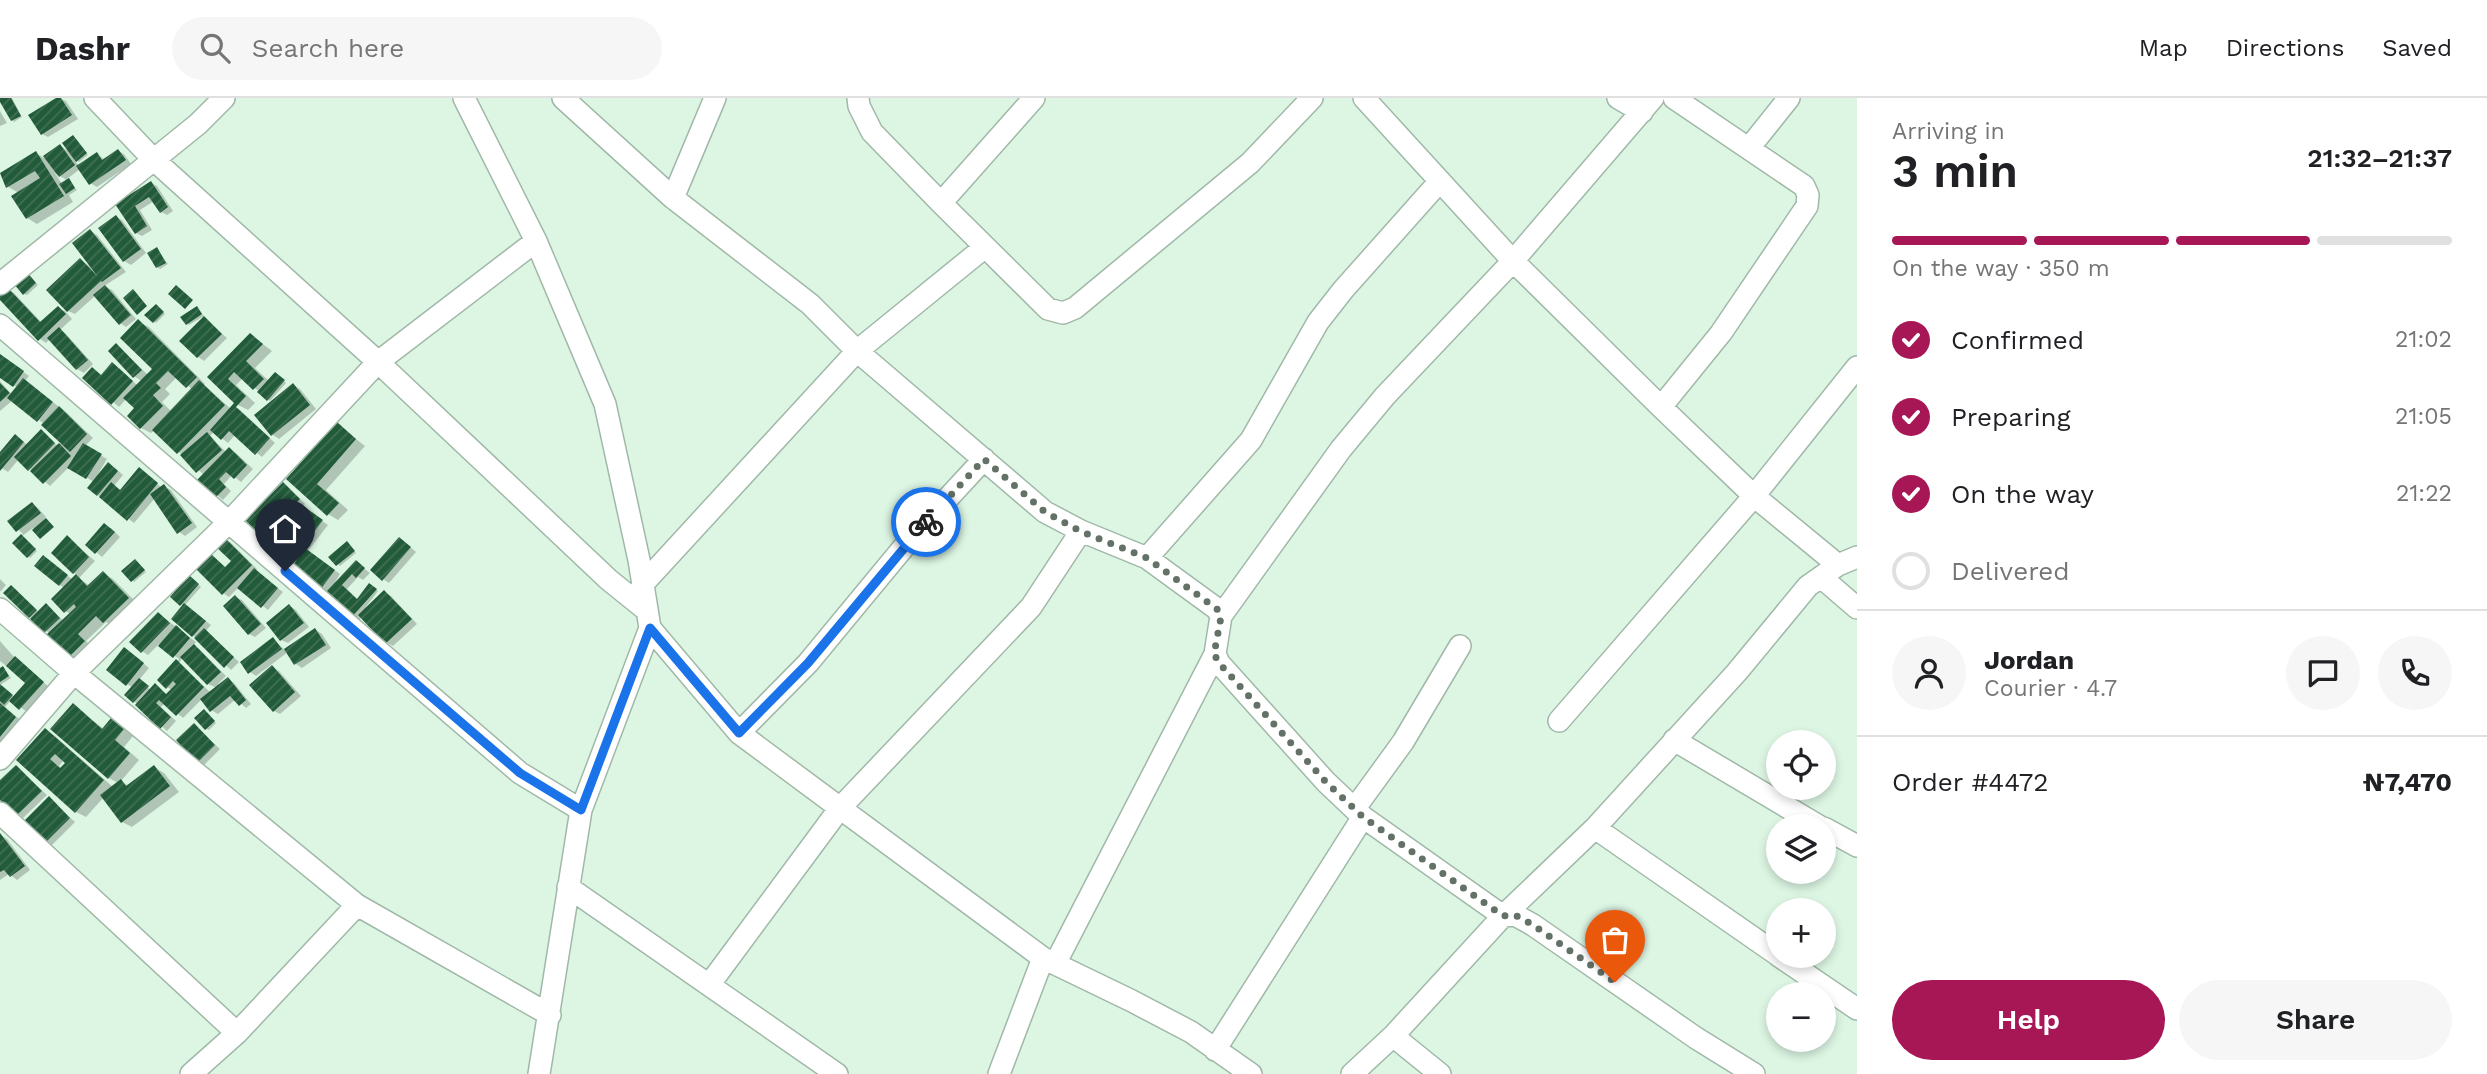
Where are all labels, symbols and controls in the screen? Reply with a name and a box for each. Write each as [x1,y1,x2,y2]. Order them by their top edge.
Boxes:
search box [172,17,662,80]
text: Dashr [35,29,130,68]
icon: search [196,29,234,67]
text: Search here [252,33,404,63]
text: Map [2139,34,2188,62]
text: Directions [2226,34,2344,62]
text: Saved [2382,34,2452,62]
text: Arriving in [1892,118,2005,145]
text: 21:32–21:37 [2307,143,2452,173]
text: 3 min [1892,144,2018,198]
text: On the way · 350 m [1892,255,2110,282]
icon: check [1892,321,1930,359]
text: Confirmed [1951,325,2084,355]
text: 21:02 [2395,326,2452,353]
icon: check [1892,398,1930,436]
text: Preparing [1951,402,2071,432]
text: 21:05 [2395,403,2452,430]
icon: check [1892,475,1930,513]
text: On the way [1951,479,2094,509]
text: 21:22 [2396,480,2452,507]
courier [891,487,961,557]
pin [255,499,315,571]
icon: bike [907,503,945,541]
icon: home [266,510,304,548]
text: Delivered [1951,556,2070,586]
button: person [1892,636,1966,710]
button: chat [2286,636,2360,710]
button: phone [2378,636,2452,710]
text: Jordan [1984,645,2074,675]
text: Courier · 4.7 [1984,675,2117,702]
map controls [1766,730,1836,1052]
button: locate [1766,730,1836,800]
text: Order #4472 [1892,767,2049,797]
text: ₦7,470 [2363,767,2452,797]
button: layers [1766,814,1836,884]
button: + [1766,898,1836,968]
pin [1585,910,1645,982]
icon: bag [1596,921,1634,959]
button: Help [1892,980,2165,1060]
button: Share [2179,980,2452,1060]
button: − [1766,982,1836,1052]

